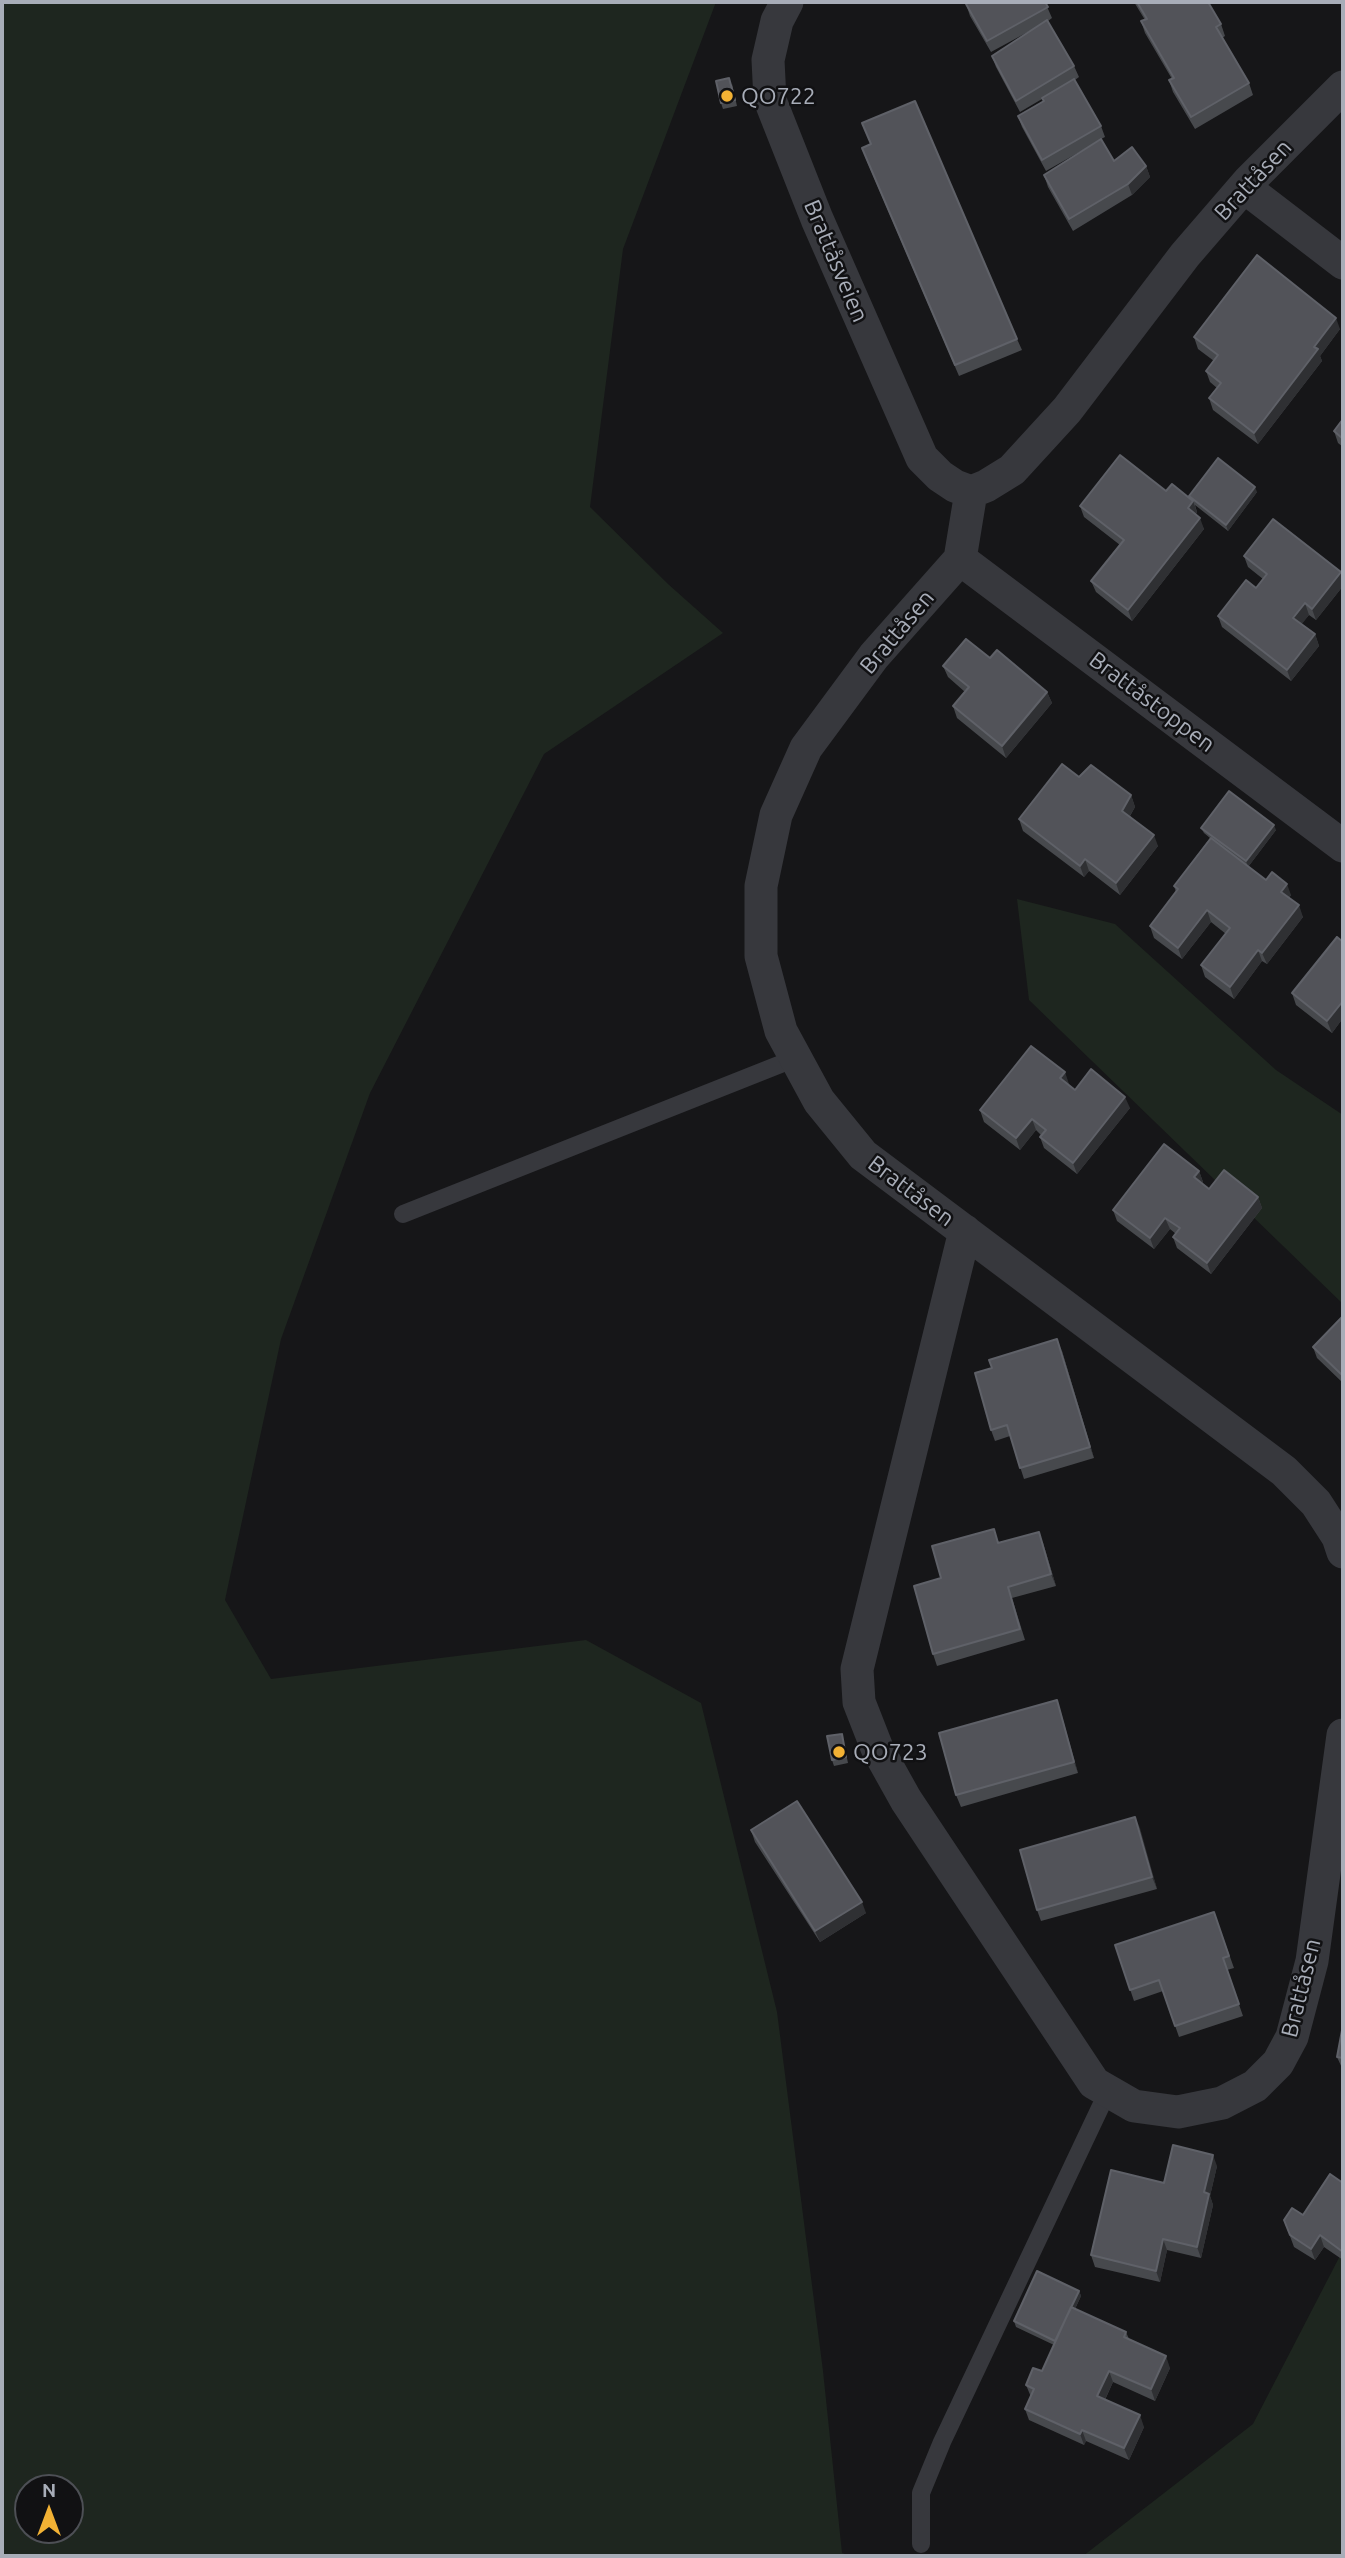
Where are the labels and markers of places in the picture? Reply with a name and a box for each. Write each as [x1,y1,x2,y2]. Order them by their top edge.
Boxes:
place label: QO722 [741,82,816,110]
marker: QO722 [719,88,735,104]
place label: QO723 [853,1738,928,1766]
marker: QO723 [831,1744,847,1760]

